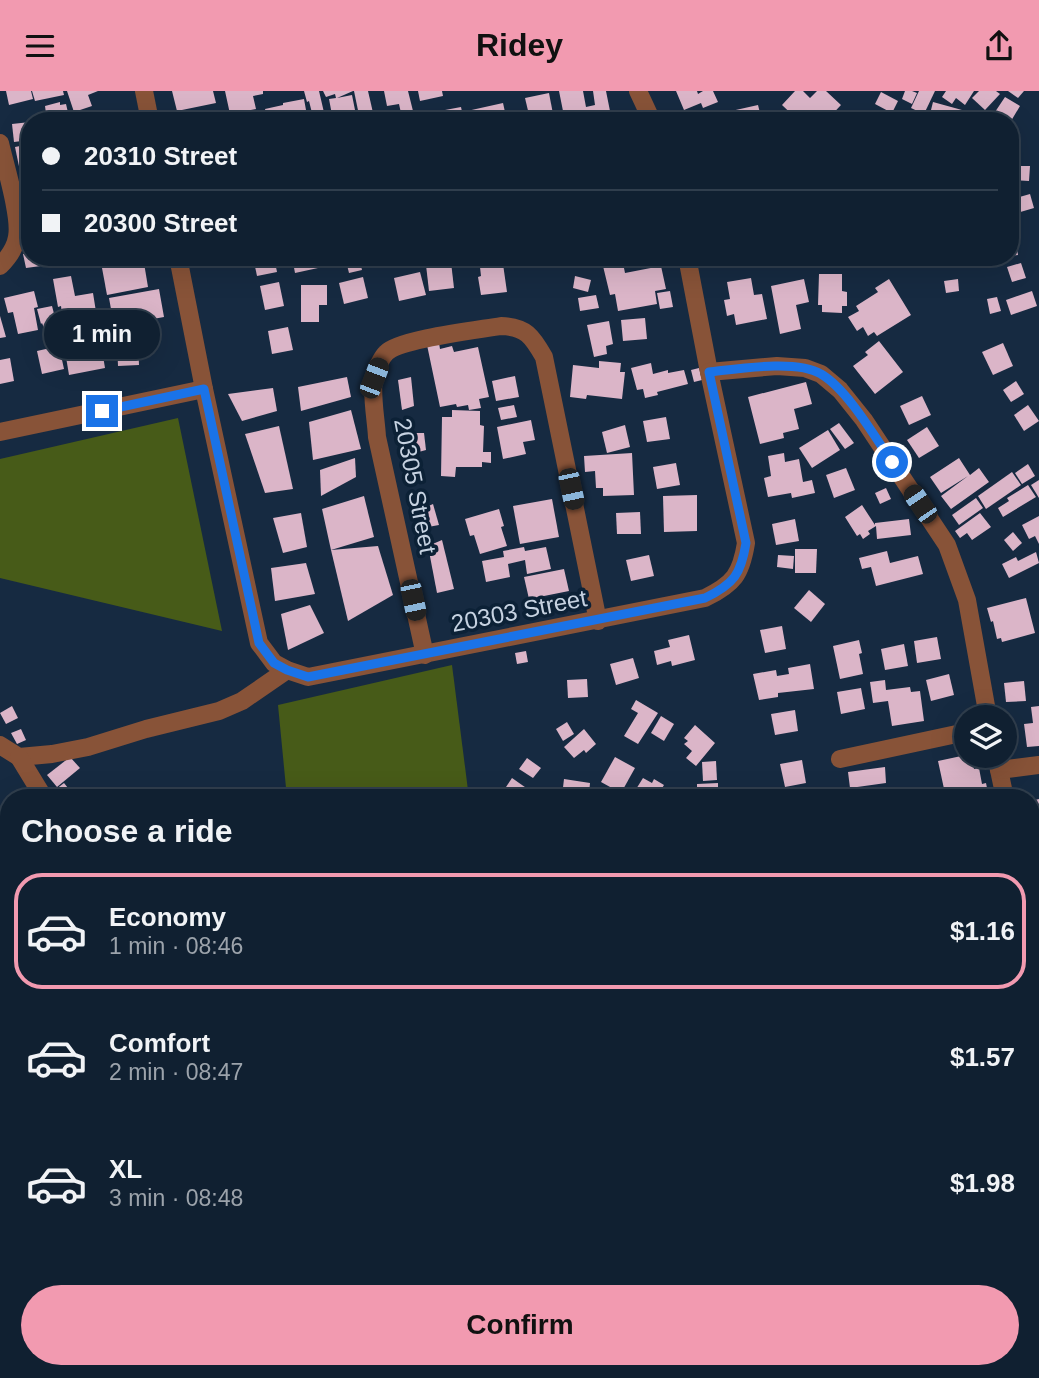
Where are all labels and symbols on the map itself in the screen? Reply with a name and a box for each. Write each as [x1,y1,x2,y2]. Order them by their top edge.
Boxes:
callout: 1 min [44,309,160,359]
car [357,355,392,401]
route end [86,395,118,427]
street label: 20305 Street [389,416,442,556]
route start [876,446,908,478]
car [557,466,586,512]
car [900,481,941,527]
car [399,577,428,623]
street label: 20303 Street [449,584,589,637]

